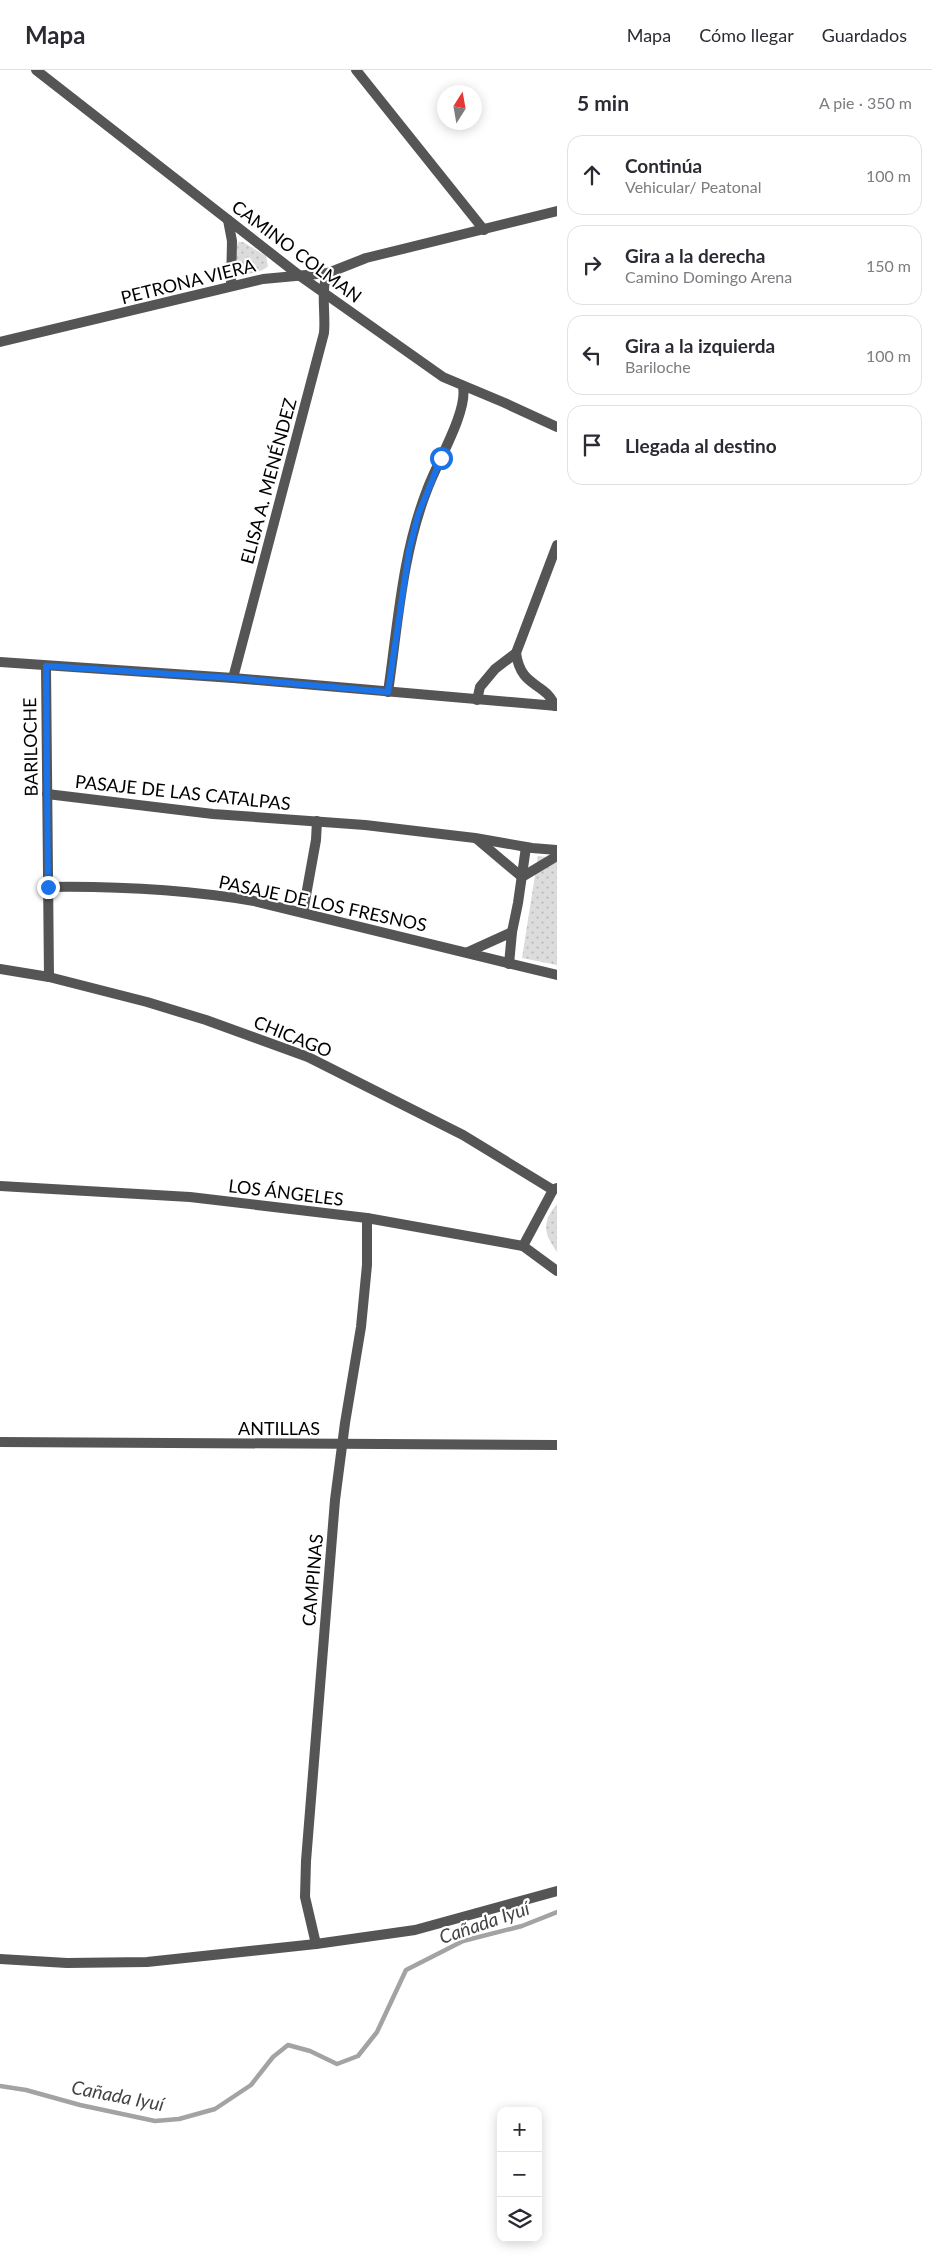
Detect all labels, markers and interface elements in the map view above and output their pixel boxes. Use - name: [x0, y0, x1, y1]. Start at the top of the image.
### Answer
- text: Mapa: [25, 20, 85, 49]
- text: Mapa: [627, 24, 671, 46]
- text: Cómo llegar: [699, 24, 794, 46]
- text: Guardados: [822, 24, 907, 46]
- north arrow: [437, 85, 482, 130]
- text: 5 min: [577, 90, 629, 115]
- text: A pie · 350 m: [819, 93, 912, 112]
- text: Continúa: [625, 154, 702, 177]
- icon: ahead: [578, 161, 606, 189]
- text: 100 m: [866, 166, 911, 185]
- text: Vehicular/ Peatonal: [625, 177, 762, 196]
- street label: CAMINO COLMAN: [228, 195, 366, 307]
- text: Gira a la derecha: [625, 244, 765, 267]
- icon: right: [578, 251, 606, 279]
- street label: PETRONA VIERA: [119, 253, 258, 308]
- text: 150 m: [866, 256, 911, 275]
- text: Camino Domingo Arena: [625, 267, 792, 286]
- text: Gira a la izquierda: [625, 334, 775, 357]
- icon: left: [578, 341, 606, 369]
- text: 100 m: [866, 346, 911, 365]
- text: Bariloche: [625, 357, 691, 376]
- street label: ELISA A. MENÉNDEZ: [235, 396, 301, 566]
- icon: arrive: [578, 431, 606, 459]
- text: Llegada al destino: [625, 434, 777, 457]
- route start: [430, 447, 453, 470]
- street label: BARILOCHE: [18, 697, 42, 797]
- street label: PASAJE DE LAS CATALPAS: [74, 770, 292, 814]
- street label: PASAJE DE LOS FRESNOS: [217, 870, 429, 936]
- route end: [37, 876, 60, 899]
- street label: CHICAGO: [251, 1010, 335, 1062]
- street label: LOS ÁNGELES: [227, 1174, 345, 1210]
- street label: ANTILLAS: [238, 1417, 320, 1439]
- street label: CAMPINAS: [297, 1533, 327, 1627]
- water label: Cañada Iyuí: [436, 1895, 534, 1948]
- water label: Cañada Iyuí: [70, 2075, 168, 2116]
- map controls: [497, 2107, 542, 2242]
- button: +: [497, 2107, 542, 2152]
- button: −: [497, 2152, 542, 2197]
- button: layers: [497, 2197, 542, 2242]

